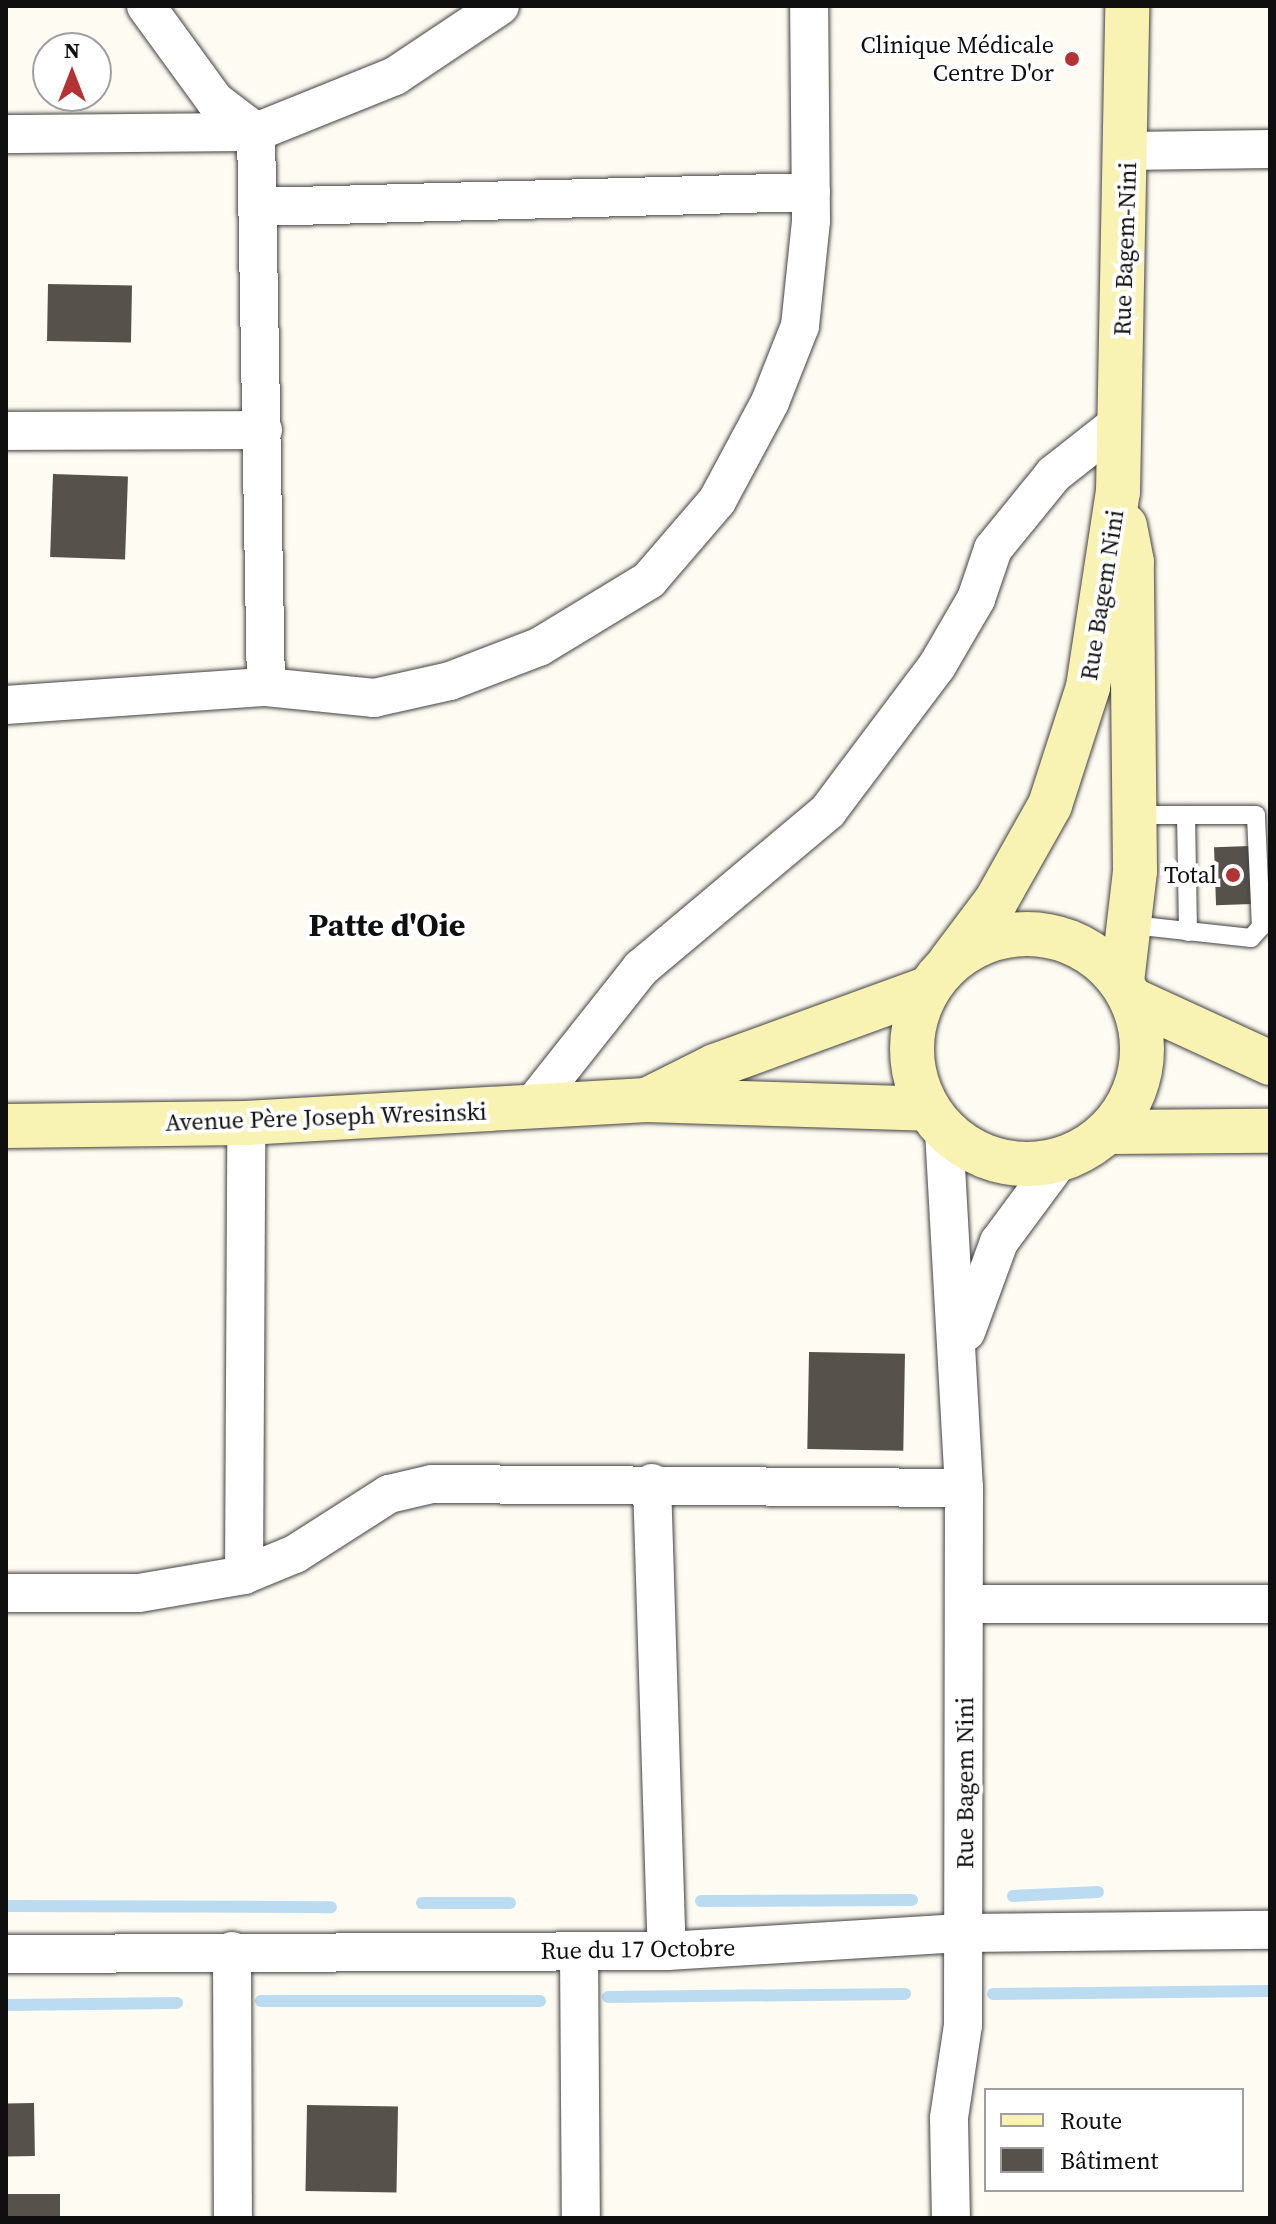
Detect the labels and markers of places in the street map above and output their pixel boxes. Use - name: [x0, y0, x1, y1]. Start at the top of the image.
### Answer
- place label: Clinique Médicale Centre D'or: [860, 31, 1054, 87]
- marker: Clinique Médicale Centre D'or: [1061, 48, 1083, 70]
- place label: Total: [1164, 861, 1217, 889]
- marker: Total: [1224, 866, 1242, 884]

